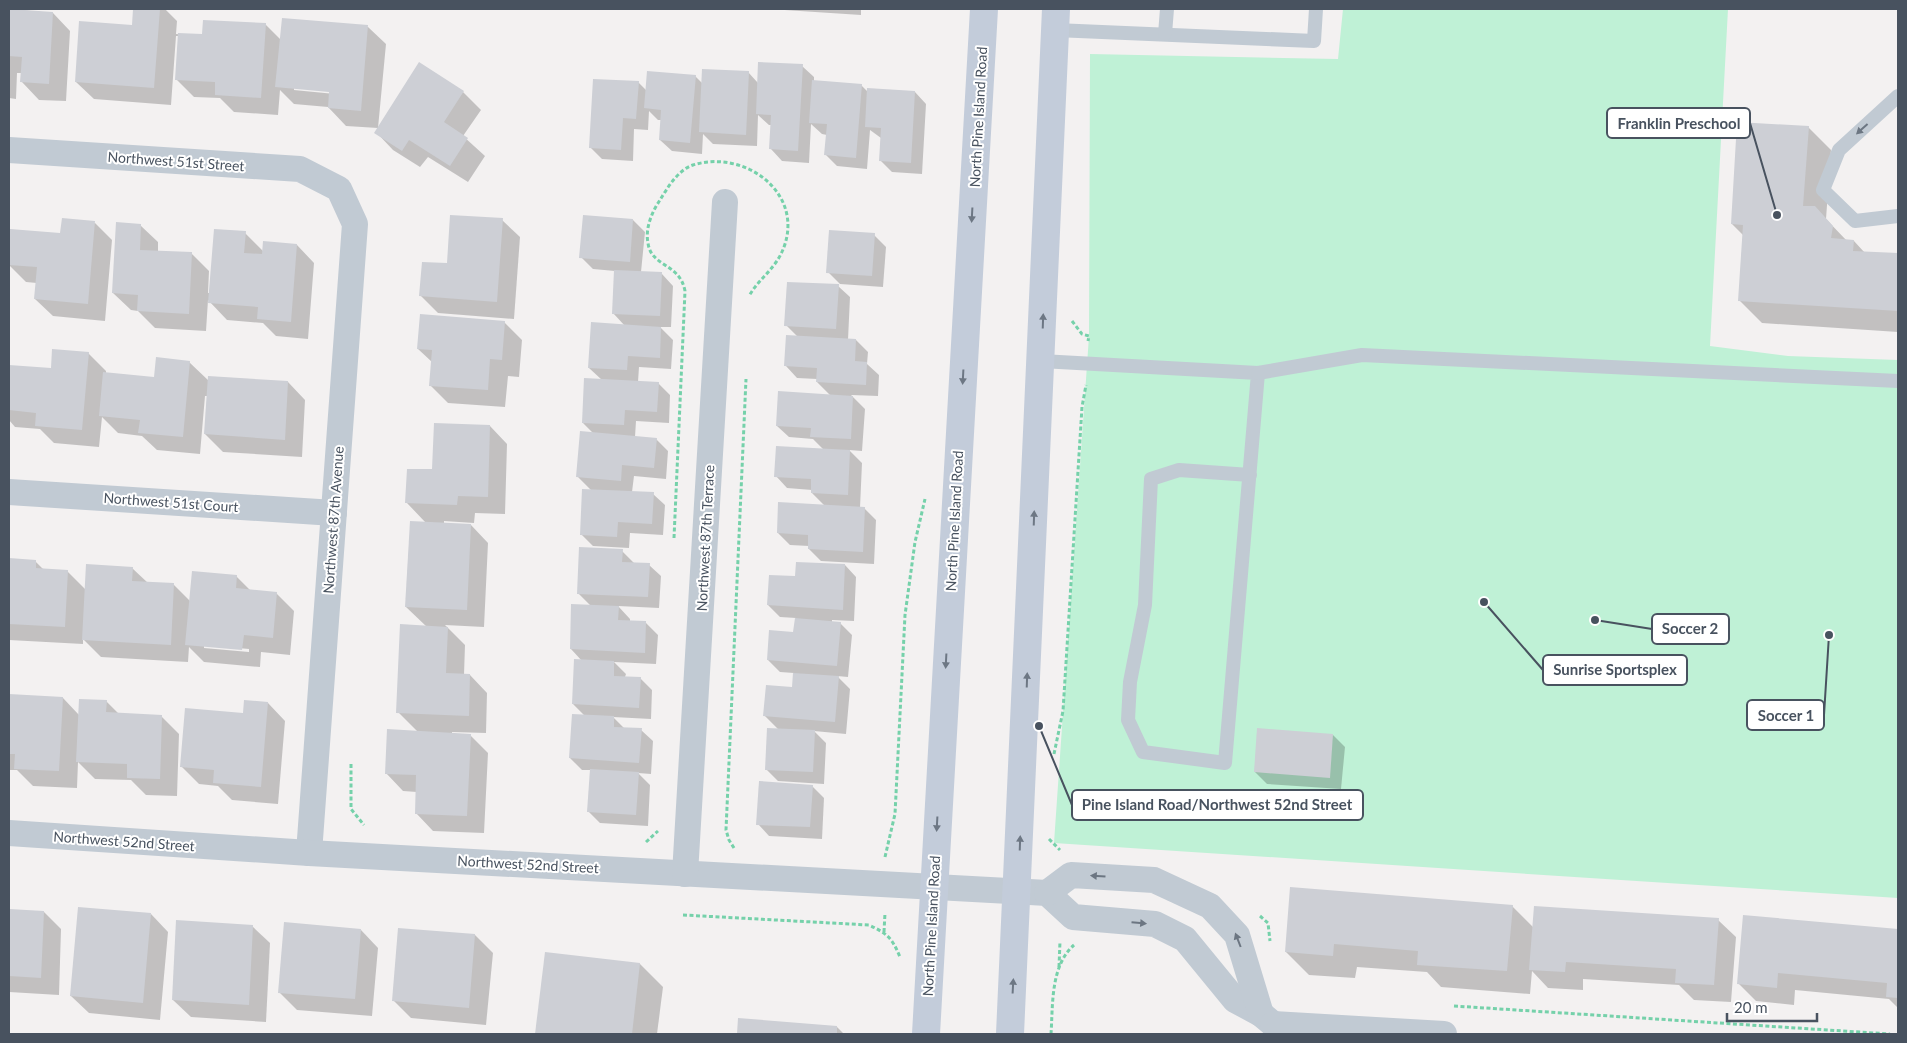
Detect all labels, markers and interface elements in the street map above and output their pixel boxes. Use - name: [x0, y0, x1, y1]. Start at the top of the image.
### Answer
- street label: North Pine Island Road: [966, 46, 990, 188]
- callout: Franklin Preschool: [1607, 108, 1750, 138]
- text: Franklin Preschool: [1618, 114, 1740, 132]
- one-way arrow: [1857, 123, 1869, 135]
- street label: Northwest 51st Street: [107, 148, 245, 174]
- one-way arrow: [967, 207, 975, 223]
- one-way arrow: [1039, 312, 1047, 328]
- one-way arrow: [958, 369, 966, 385]
- street label: Northwest 87th Avenue: [319, 446, 347, 594]
- street label: North Pine Island Road: [942, 450, 966, 592]
- street label: Northwest 87th Terrace: [693, 464, 717, 612]
- street label: Northwest 51st Court: [103, 489, 239, 515]
- one-way arrow: [1031, 510, 1039, 526]
- callout: Soccer 2: [1652, 614, 1729, 644]
- text: Soccer 2: [1662, 619, 1719, 637]
- one-way arrow: [942, 654, 950, 670]
- callout: Sunrise Sportsplex: [1543, 655, 1687, 685]
- text: Sunrise Sportsplex: [1553, 660, 1677, 678]
- one-way arrow: [1024, 672, 1032, 688]
- callout: Soccer 1: [1747, 700, 1824, 730]
- text: Soccer 1: [1758, 706, 1814, 724]
- callout: Pine Island Road/Northwest 52nd Street: [1072, 790, 1363, 820]
- text: Pine Island Road/Northwest 52nd Street: [1082, 795, 1353, 813]
- one-way arrow: [932, 816, 940, 832]
- street label: Northwest 52nd Street: [53, 828, 195, 854]
- one-way arrow: [1016, 834, 1024, 850]
- street label: Northwest 52nd Street: [457, 852, 599, 876]
- street label: North Pine Island Road: [919, 855, 943, 997]
- one-way arrow: [1090, 872, 1106, 880]
- one-way arrow: [1131, 919, 1147, 927]
- one-way arrow: [1234, 933, 1241, 948]
- one-way arrow: [1009, 977, 1017, 993]
- scale bar: [1727, 990, 1817, 1022]
- text: 20 m: [1734, 998, 1768, 1016]

